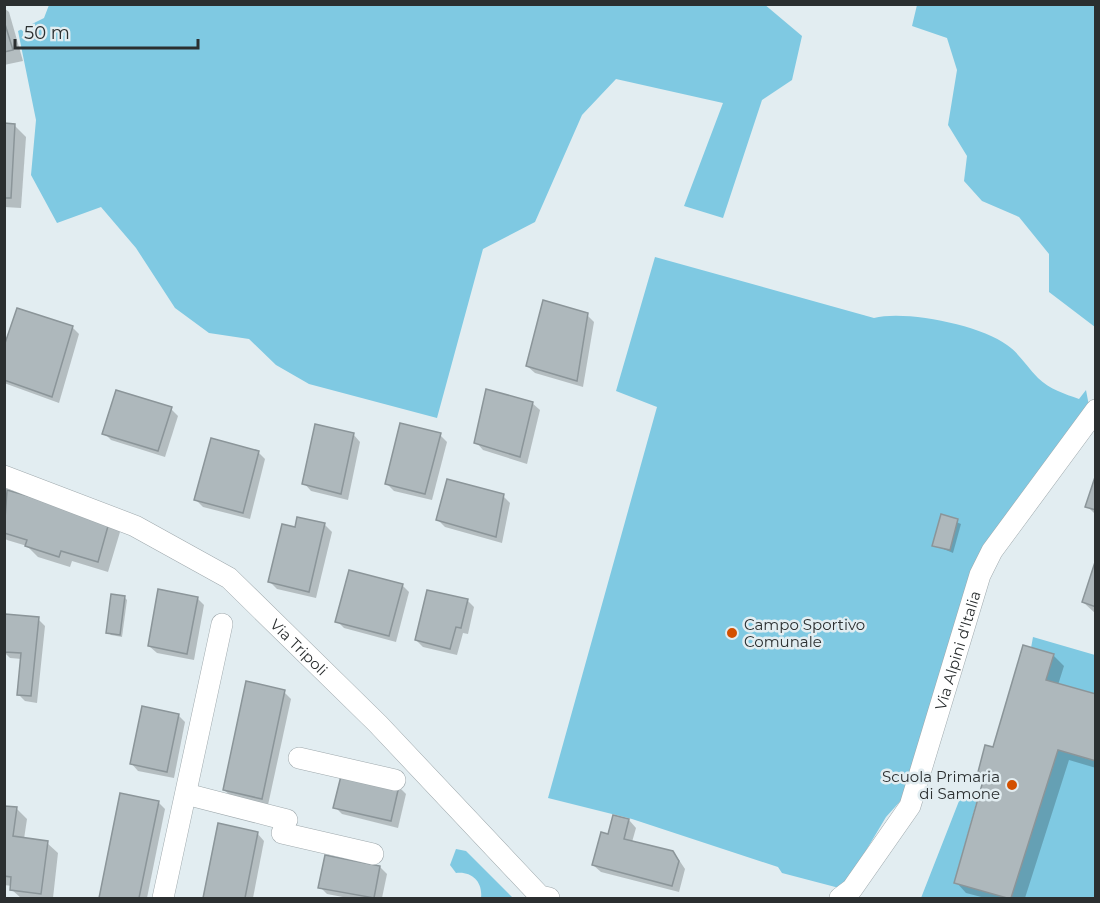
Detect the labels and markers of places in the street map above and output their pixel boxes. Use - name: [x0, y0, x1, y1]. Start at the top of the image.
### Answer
- place label: Campo Sportivo Comunale: [744, 615, 865, 651]
- marker: Campo Sportivo Comunale: [725, 626, 739, 640]
- place label: Scuola Primaria di Samone: [882, 767, 1000, 803]
- marker: Scuola Primaria di Samone: [1005, 778, 1019, 792]

